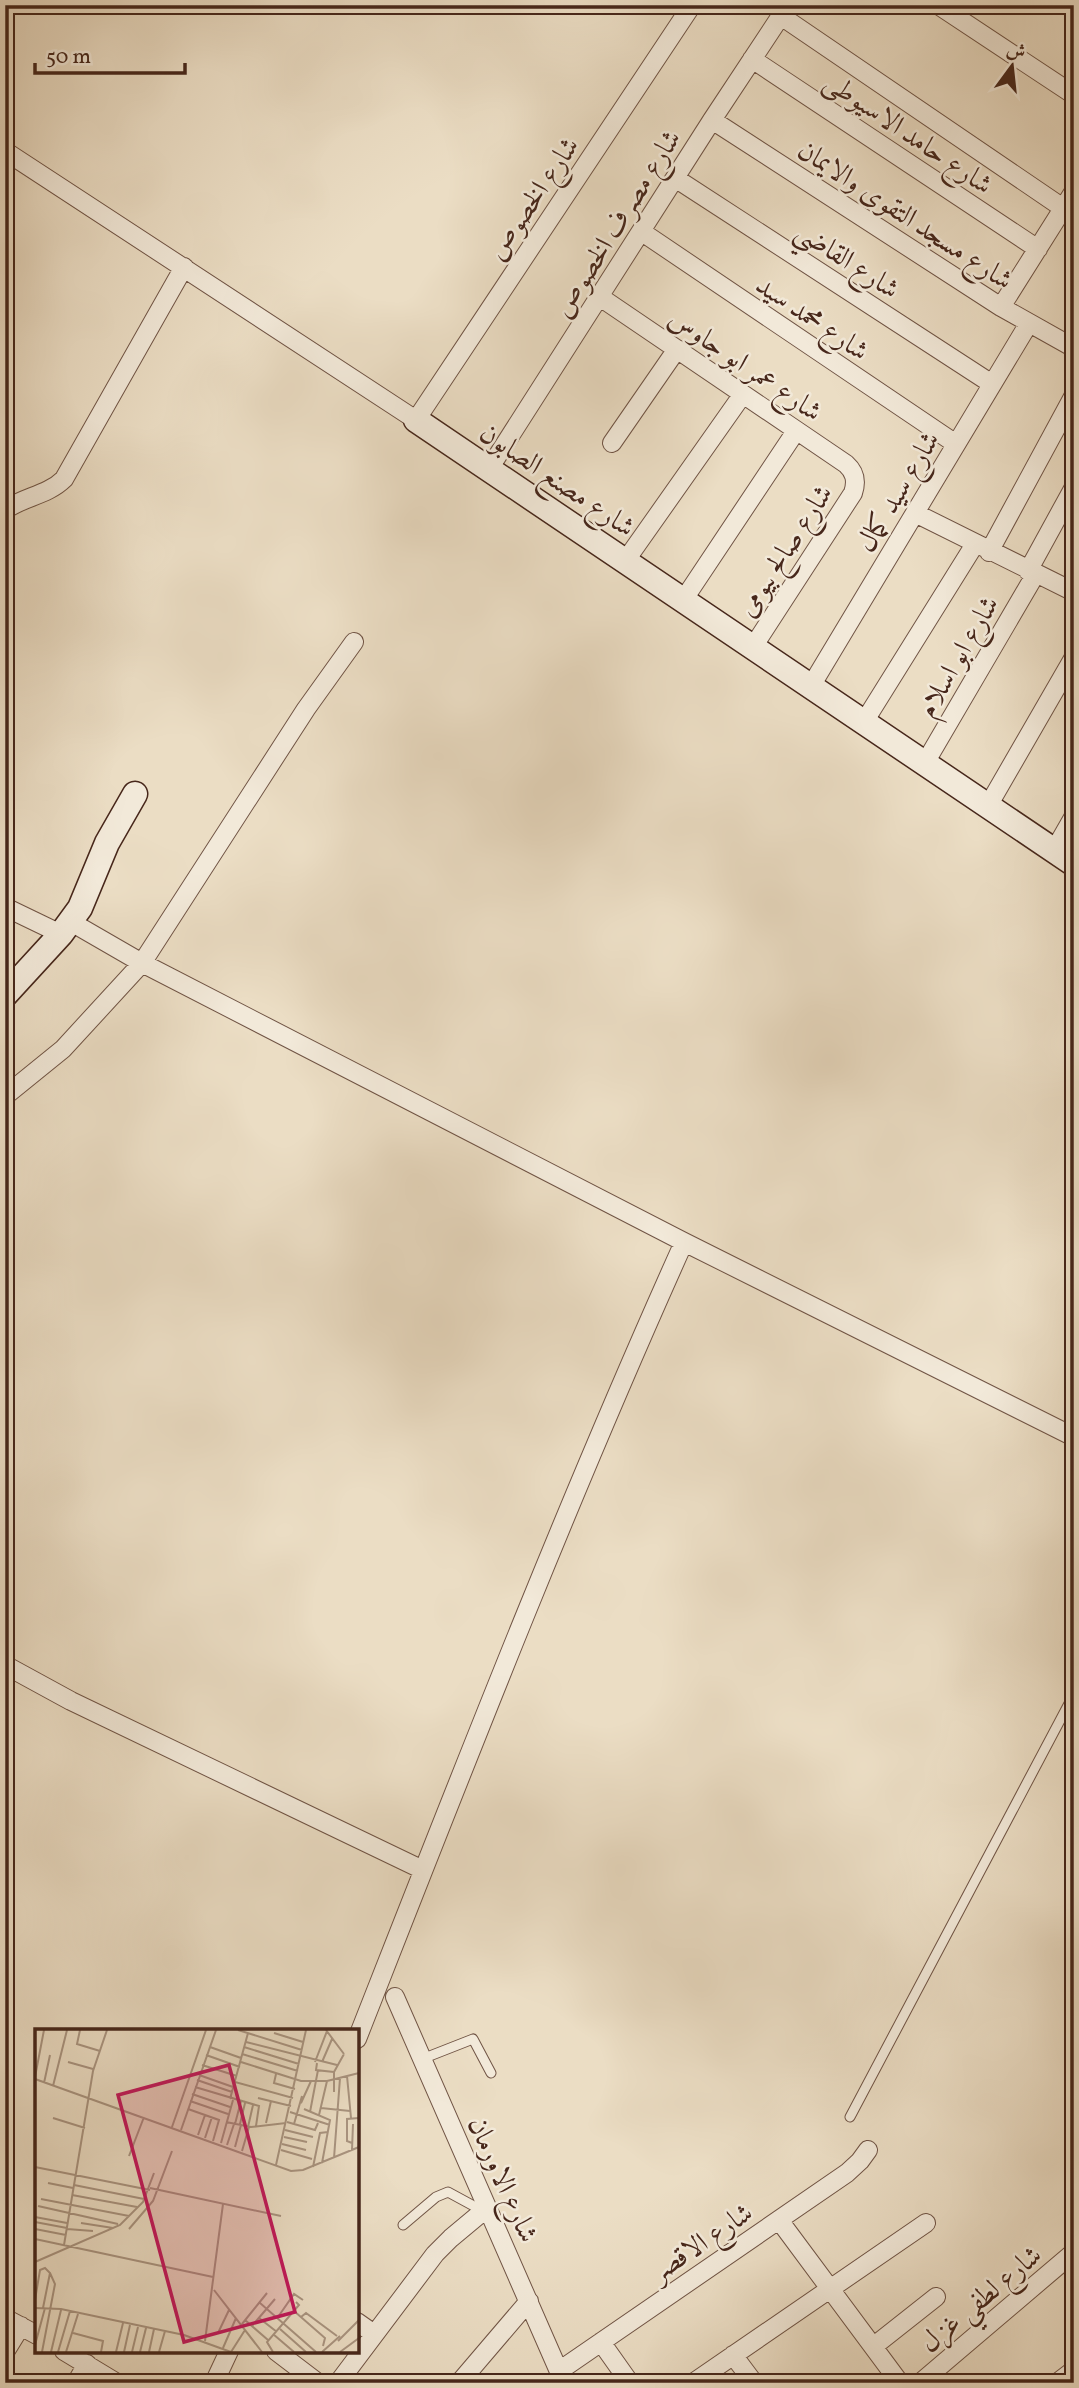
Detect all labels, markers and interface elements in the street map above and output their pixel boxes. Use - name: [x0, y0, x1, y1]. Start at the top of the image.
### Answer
- scale bar: [35, 32, 186, 76]
- north arrow: [978, 32, 1048, 102]
- text: ش: [1003, 37, 1028, 67]
- text: 50 m: [46, 43, 91, 72]
- street label: شارع حامد الاسيوطى: [814, 63, 1000, 207]
- street label: شارع مصرف الخصوص: [544, 123, 693, 327]
- street label: شارع الخصوص: [478, 130, 592, 270]
- street label: شارع مسجد التقوى والايمان: [788, 132, 1020, 302]
- street label: شارع القاضي: [784, 213, 907, 314]
- street label: شارع محمد سيد: [746, 267, 876, 373]
- street label: شارع عمر ابو جاوس: [659, 300, 829, 434]
- street label: شارع مصنع الصابون: [469, 415, 642, 551]
- street label: شارع سيد كمال: [848, 424, 952, 561]
- street label: شارع صالح بيومى: [729, 478, 846, 627]
- street label: شارع ابو اسلام: [909, 589, 1012, 727]
- inset map: [35, 2029, 359, 2353]
- street label: شارع الاورمان: [455, 2111, 547, 2250]
- street label: شارع الاقصر: [641, 2194, 763, 2295]
- street label: شارع لطفي غزل: [912, 2237, 1055, 2367]

